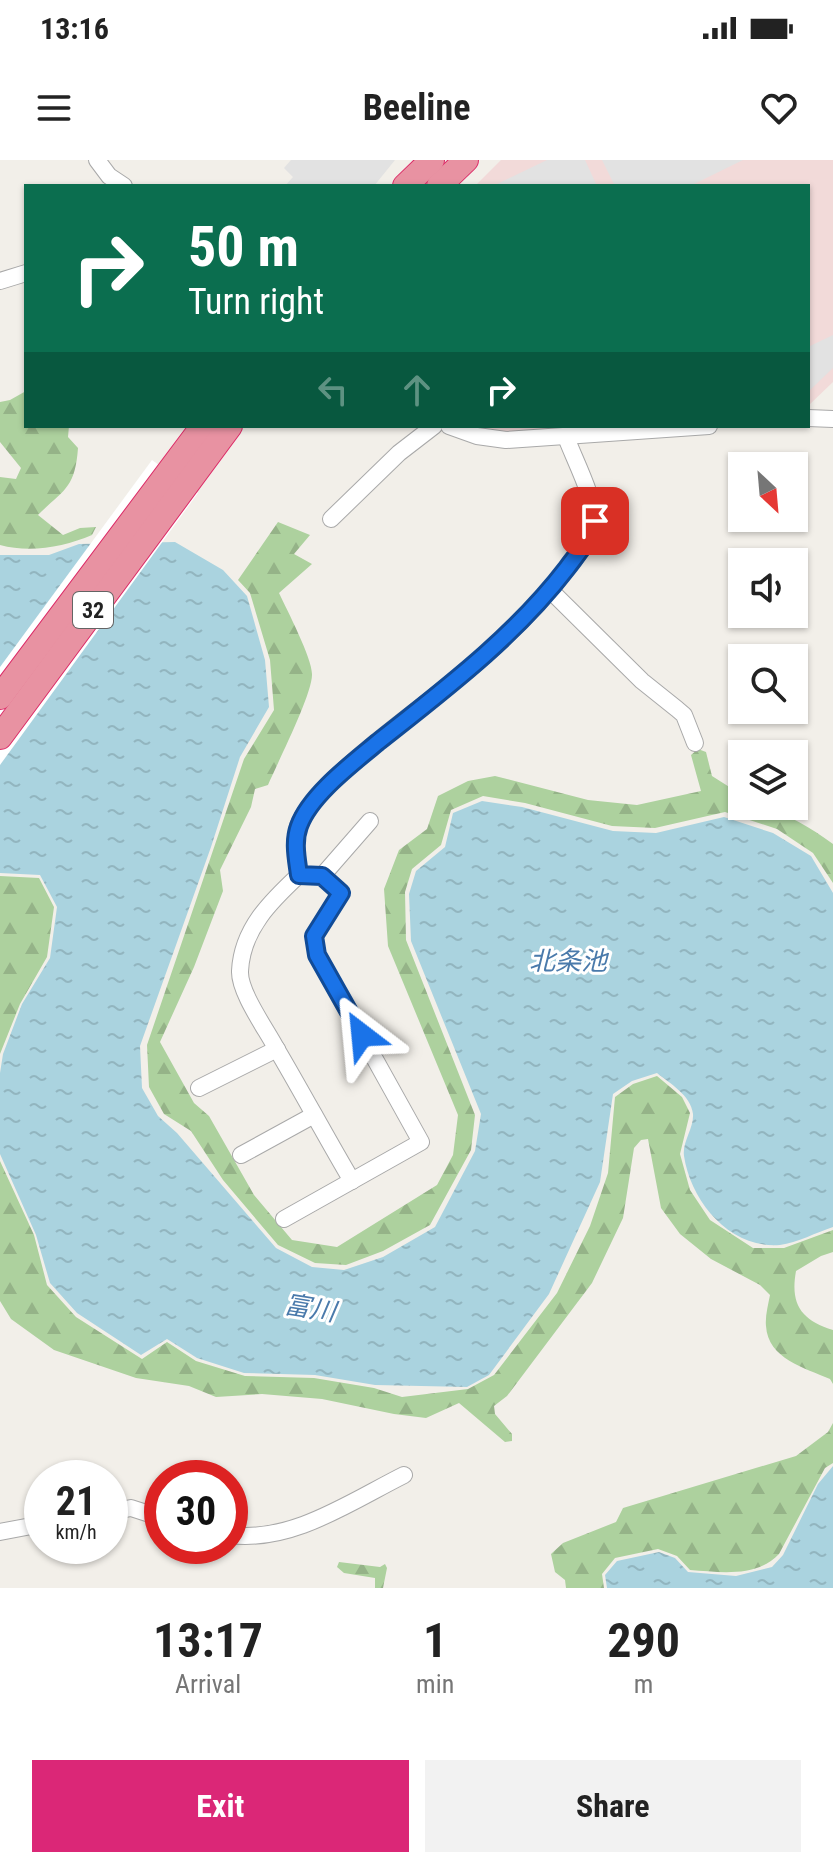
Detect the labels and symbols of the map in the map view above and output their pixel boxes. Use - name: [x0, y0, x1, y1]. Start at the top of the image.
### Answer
- north arrow: [728, 452, 808, 532]
- pin: [561, 487, 629, 555]
- road number: 32: [73, 592, 113, 628]
- water label: 北条池: [529, 946, 610, 976]
- position arrow: [320, 993, 404, 1077]
- water label: 富川: [282, 1289, 341, 1327]
- speed limit sign: 30: [144, 1460, 248, 1564]

